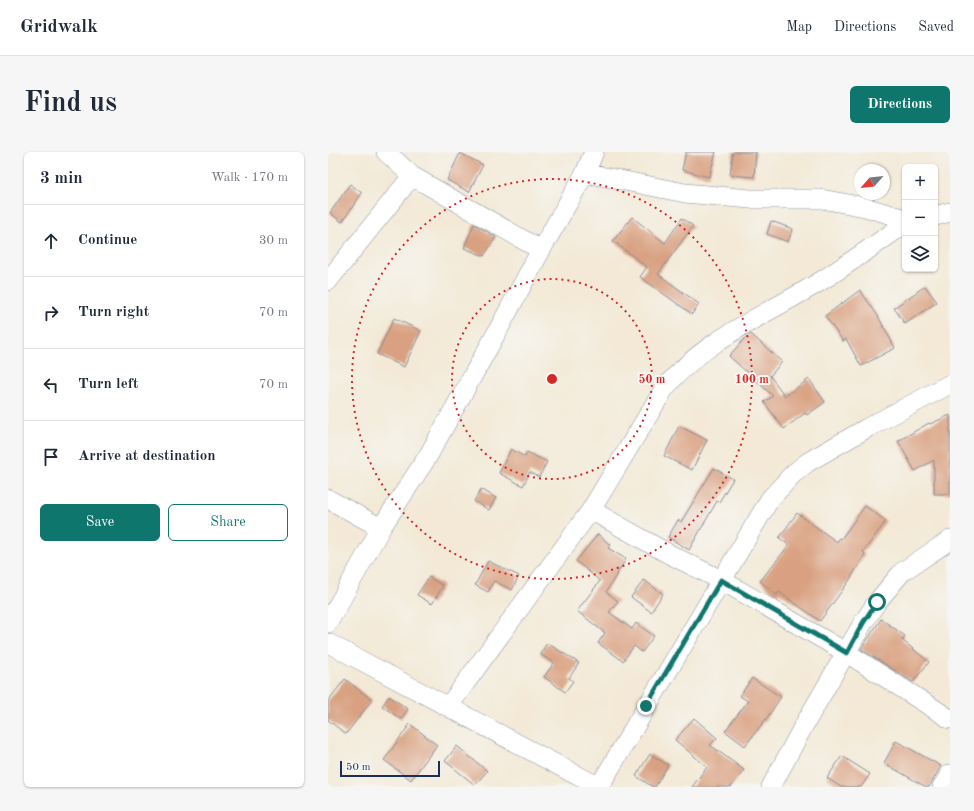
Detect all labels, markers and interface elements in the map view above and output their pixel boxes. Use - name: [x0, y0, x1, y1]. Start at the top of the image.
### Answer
- text: Gridwalk: [20, 18, 98, 37]
- text: Map: [786, 20, 812, 34]
- text: Directions: [834, 20, 896, 34]
- text: Saved: [918, 20, 954, 34]
- button: Directions: [850, 86, 950, 123]
- text: Find us: [24, 90, 117, 118]
- north arrow: [854, 164, 890, 200]
- map controls: [902, 164, 938, 272]
- button: +: [902, 164, 938, 200]
- text: 3 min: [40, 170, 83, 187]
- text: Walk · 170 m: [211, 171, 288, 184]
- button: −: [902, 200, 938, 236]
- icon: ahead: [40, 230, 62, 252]
- text: Continue: [78, 233, 137, 248]
- text: 30 m: [259, 234, 288, 247]
- button: layers: [902, 236, 938, 272]
- icon: right: [40, 302, 62, 324]
- text: Turn right: [78, 305, 149, 320]
- text: 70 m: [259, 306, 288, 319]
- centre of rings: [545, 372, 559, 386]
- text: 50 m: [639, 373, 666, 386]
- icon: left: [40, 374, 62, 396]
- text: 100 m: [735, 374, 769, 386]
- text: Turn left: [78, 377, 138, 392]
- text: 70 m: [259, 378, 288, 391]
- icon: arrive: [40, 446, 62, 468]
- text: Arrive at destination: [78, 449, 216, 464]
- button: Save: [40, 504, 160, 541]
- button: Share: [168, 504, 288, 541]
- route start: [868, 593, 886, 611]
- route end: [637, 697, 655, 715]
- scale bar: [340, 759, 440, 778]
- text: 50 m: [346, 762, 371, 773]

